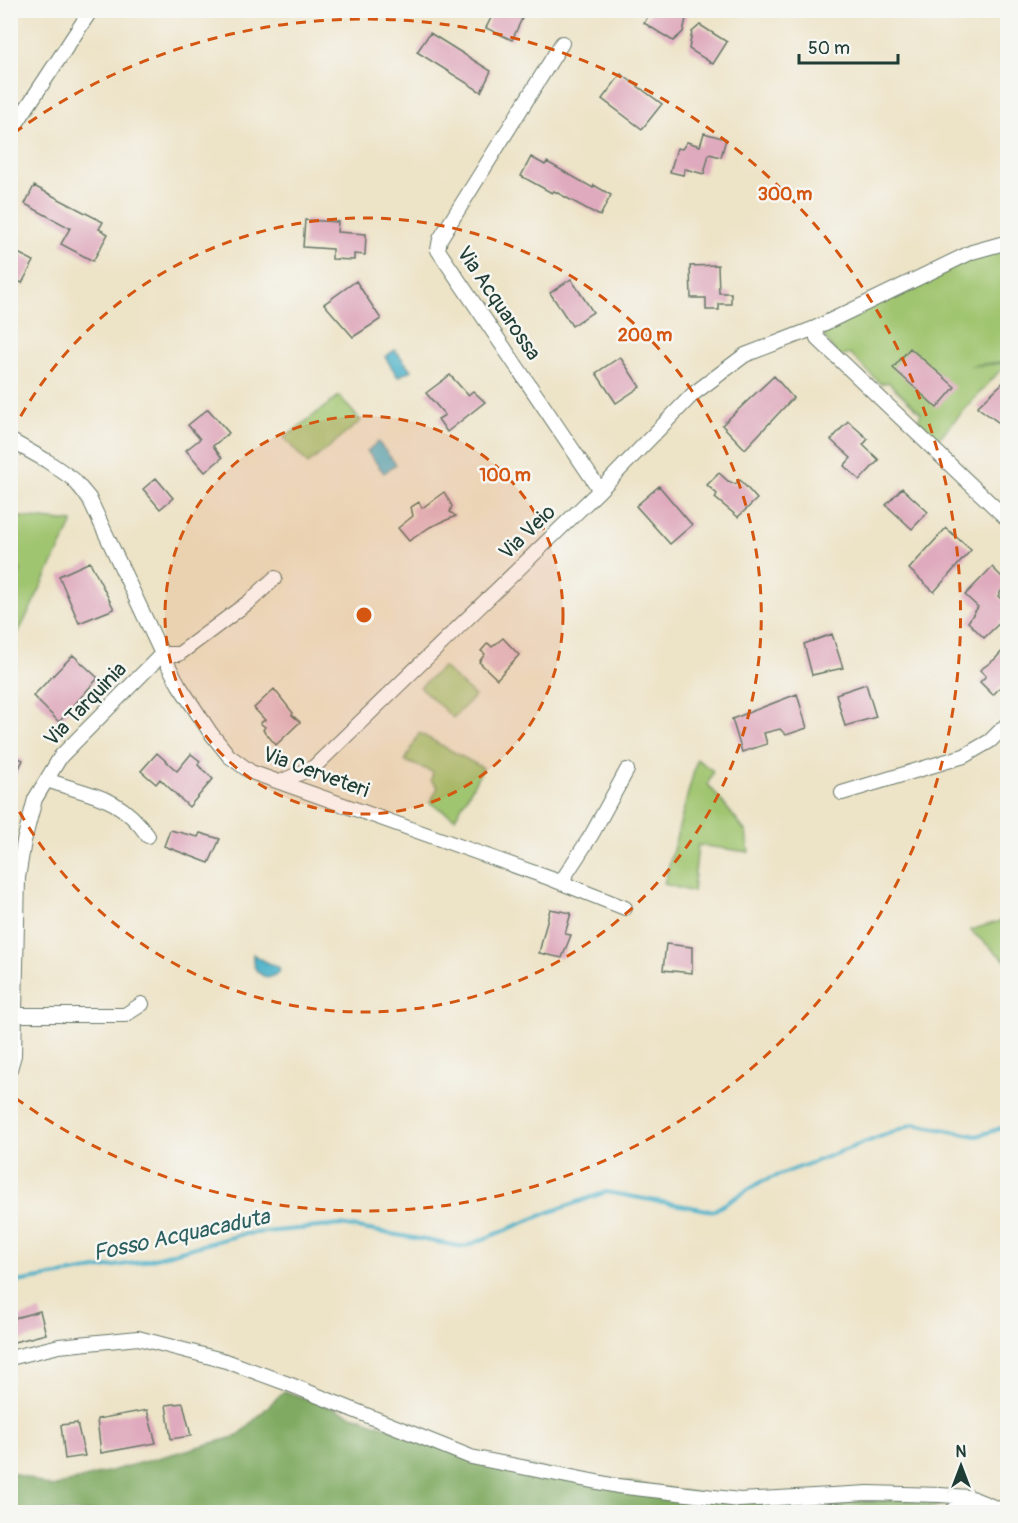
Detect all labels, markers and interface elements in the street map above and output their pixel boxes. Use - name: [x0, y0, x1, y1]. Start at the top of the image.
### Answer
- scale bar: [799, 27, 898, 65]
- text: 50 m: [808, 37, 850, 60]
- text: 300 m: [758, 183, 812, 206]
- street label: Via Acquarossa: [450, 241, 547, 366]
- text: 200 m: [618, 324, 672, 347]
- text: 100 m: [479, 464, 531, 487]
- street label: Via Veio: [493, 499, 561, 566]
- centre of rings: [354, 605, 374, 625]
- street label: Via Tarquinia: [38, 656, 132, 752]
- street label: Via Cerveteri: [259, 741, 373, 804]
- water label: Fosso Acquacaduta: [90, 1202, 274, 1267]
- north arrow: [931, 1436, 991, 1496]
- text: N: [956, 1442, 967, 1462]

